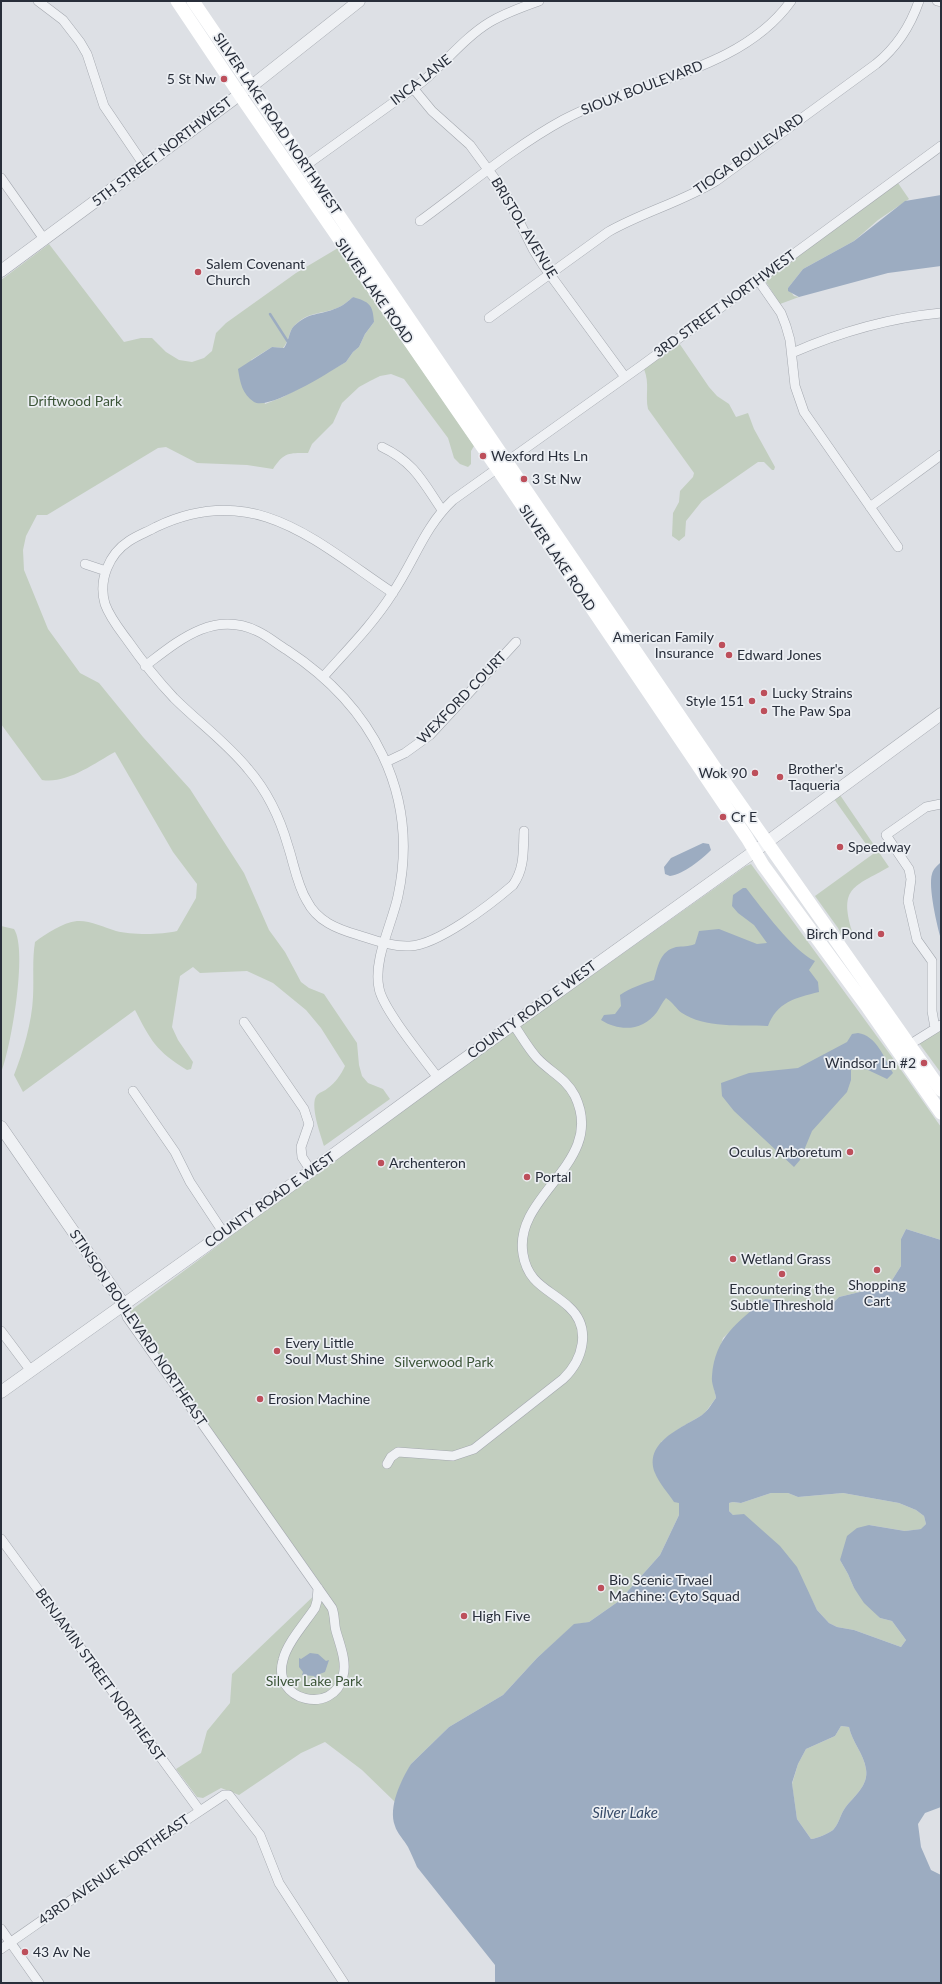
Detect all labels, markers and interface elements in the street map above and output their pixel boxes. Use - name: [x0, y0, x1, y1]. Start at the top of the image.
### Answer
- street label: SILVER LAKE ROAD NORTHWEST: [210, 30, 344, 218]
- street label: INCA LANE: [387, 51, 455, 109]
- street label: SIOUX BOULEVARD: [579, 57, 705, 119]
- place label: 5 St Nw: [167, 71, 216, 87]
- marker: 5 St Nw: [219, 74, 229, 84]
- street label: 5TH STREET NORTHWEST: [89, 94, 235, 210]
- street label: TIOGA BOULEVARD: [691, 110, 807, 198]
- street label: BRISTOL AVENUE: [487, 175, 561, 281]
- street label: SILVER LAKE ROAD: [331, 235, 417, 347]
- street label: 3RD STREET NORTHWEST: [651, 247, 799, 361]
- place label: Salem Covenant Church: [206, 256, 305, 288]
- marker: Salem Covenant Church: [193, 267, 203, 277]
- park label: Driftwood Park: [28, 393, 122, 409]
- place label: Wexford Hts Ln: [491, 448, 588, 464]
- marker: Wexford Hts Ln: [478, 451, 488, 461]
- place label: 3 St Nw: [532, 471, 581, 487]
- marker: 3 St Nw: [519, 474, 529, 484]
- street label: SILVER LAKE ROAD: [515, 502, 599, 614]
- place label: American Family Insurance: [613, 629, 714, 662]
- marker: American Family Insurance: [717, 640, 727, 650]
- place label: Edward Jones: [737, 647, 822, 663]
- street label: WEXFORD COURT: [414, 649, 510, 747]
- marker: Edward Jones: [724, 650, 734, 660]
- place label: Lucky Strains: [772, 685, 853, 701]
- marker: Lucky Strains: [759, 688, 769, 698]
- place label: Style 151: [686, 693, 744, 709]
- marker: Style 151: [747, 696, 757, 706]
- place label: The Paw Spa: [772, 703, 851, 719]
- marker: The Paw Spa: [759, 706, 769, 716]
- place label: Brother's Taqueria: [788, 761, 844, 794]
- place label: Wok 90: [698, 765, 747, 781]
- marker: Wok 90: [750, 768, 760, 778]
- marker: Brother's Taqueria: [775, 772, 785, 782]
- place label: Cr E: [731, 809, 757, 825]
- marker: Cr E: [718, 812, 728, 822]
- place label: Speedway: [848, 839, 911, 855]
- marker: Speedway: [835, 842, 845, 852]
- place label: Birch Pond: [806, 926, 873, 942]
- marker: Birch Pond: [876, 929, 886, 939]
- street label: COUNTY ROAD E WEST: [464, 958, 600, 1062]
- place label: Windsor Ln #2: [825, 1055, 916, 1071]
- marker: Windsor Ln #2: [919, 1058, 929, 1068]
- place label: Oculus Arboretum: [729, 1144, 842, 1160]
- marker: Oculus Arboretum: [845, 1147, 855, 1157]
- street label: COUNTY ROAD E WEST: [202, 1149, 338, 1251]
- place label: Archenteron: [389, 1155, 466, 1171]
- marker: Archenteron: [376, 1158, 386, 1168]
- place label: Portal: [535, 1169, 571, 1185]
- marker: Portal: [522, 1172, 532, 1182]
- street label: STINSON BOULEVARD NORTHEAST: [66, 1227, 210, 1429]
- place label: Wetland Grass: [741, 1251, 831, 1267]
- marker: Wetland Grass: [728, 1254, 738, 1264]
- marker: Shopping Cart: [872, 1265, 882, 1275]
- marker: Encountering the Subtle Threshold: [777, 1269, 787, 1279]
- place label: Shopping Cart: [848, 1277, 906, 1310]
- place label: Encountering the Subtle Threshold: [729, 1281, 835, 1314]
- place label: Every Little Soul Must Shine: [285, 1335, 384, 1368]
- marker: Every Little Soul Must Shine: [272, 1346, 282, 1356]
- park label: Silverwood Park: [394, 1354, 494, 1370]
- place label: Erosion Machine: [268, 1391, 370, 1407]
- marker: Erosion Machine: [255, 1394, 265, 1404]
- place label: Bio Scenic Trvael Machine: Cyto Squad: [609, 1572, 740, 1604]
- marker: Bio Scenic Trvael Machine: Cyto Squad: [596, 1583, 606, 1593]
- street label: BENJAMIN STREET NORTHEAST: [32, 1585, 168, 1765]
- place label: High Five: [472, 1608, 530, 1624]
- marker: High Five: [459, 1611, 469, 1621]
- park label: Silver Lake Park: [266, 1673, 362, 1689]
- water label: Silver Lake: [592, 1804, 658, 1822]
- street label: 43RD AVENUE NORTHEAST: [35, 1811, 193, 1929]
- place label: 43 Av Ne: [33, 1944, 90, 1960]
- marker: 43 Av Ne: [20, 1947, 30, 1957]

